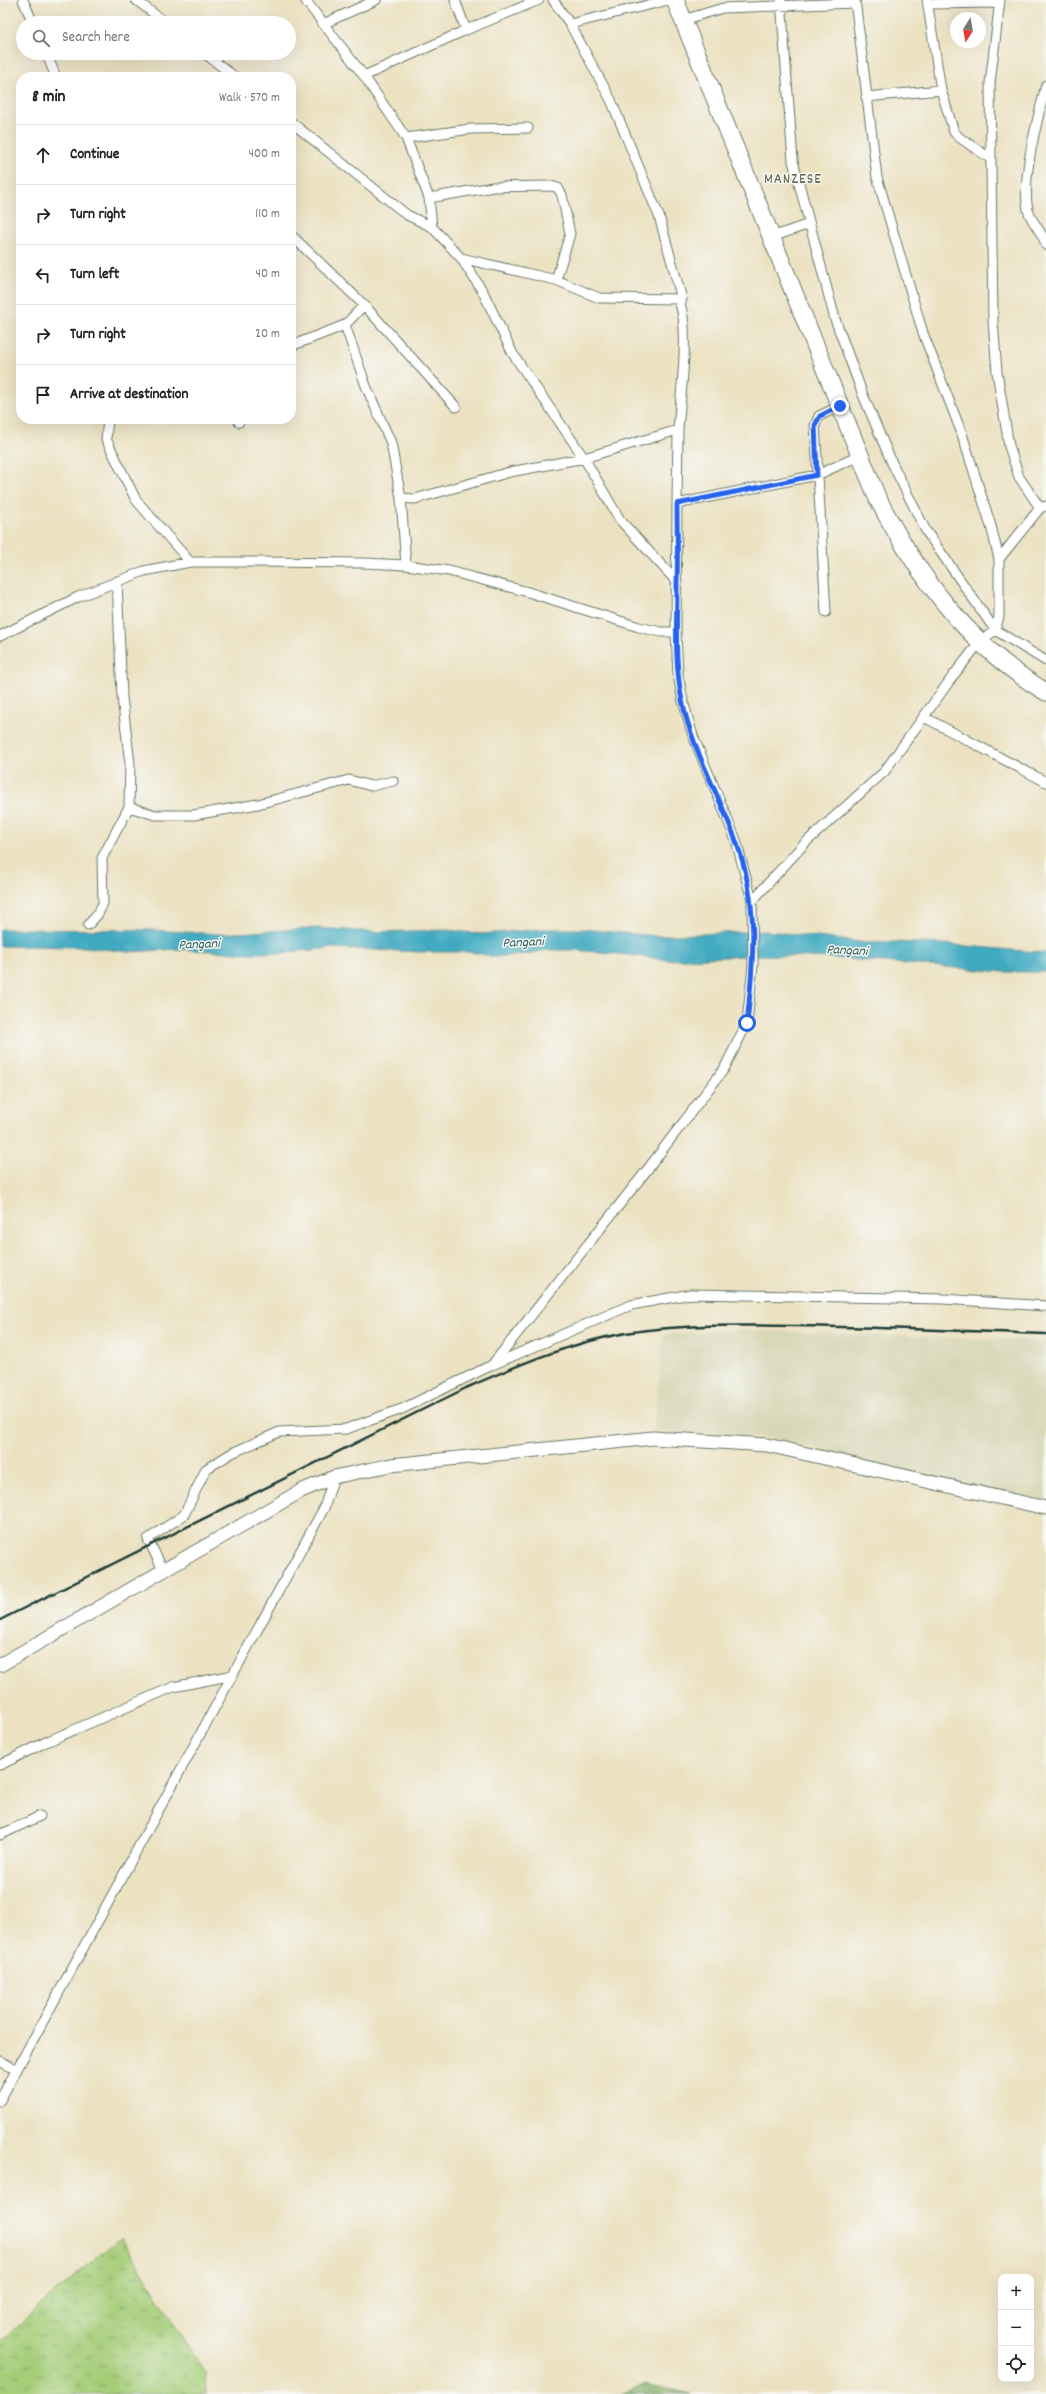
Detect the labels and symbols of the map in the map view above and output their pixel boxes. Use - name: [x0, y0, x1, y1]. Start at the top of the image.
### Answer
- north arrow: [950, 12, 986, 48]
- district label: MANZESE: [764, 169, 822, 191]
- route end: [831, 397, 849, 415]
- water label: Pangani: [502, 932, 546, 954]
- water label: Pangani: [178, 934, 222, 956]
- water label: Pangani: [826, 940, 870, 962]
- route start: [738, 1014, 756, 1032]

